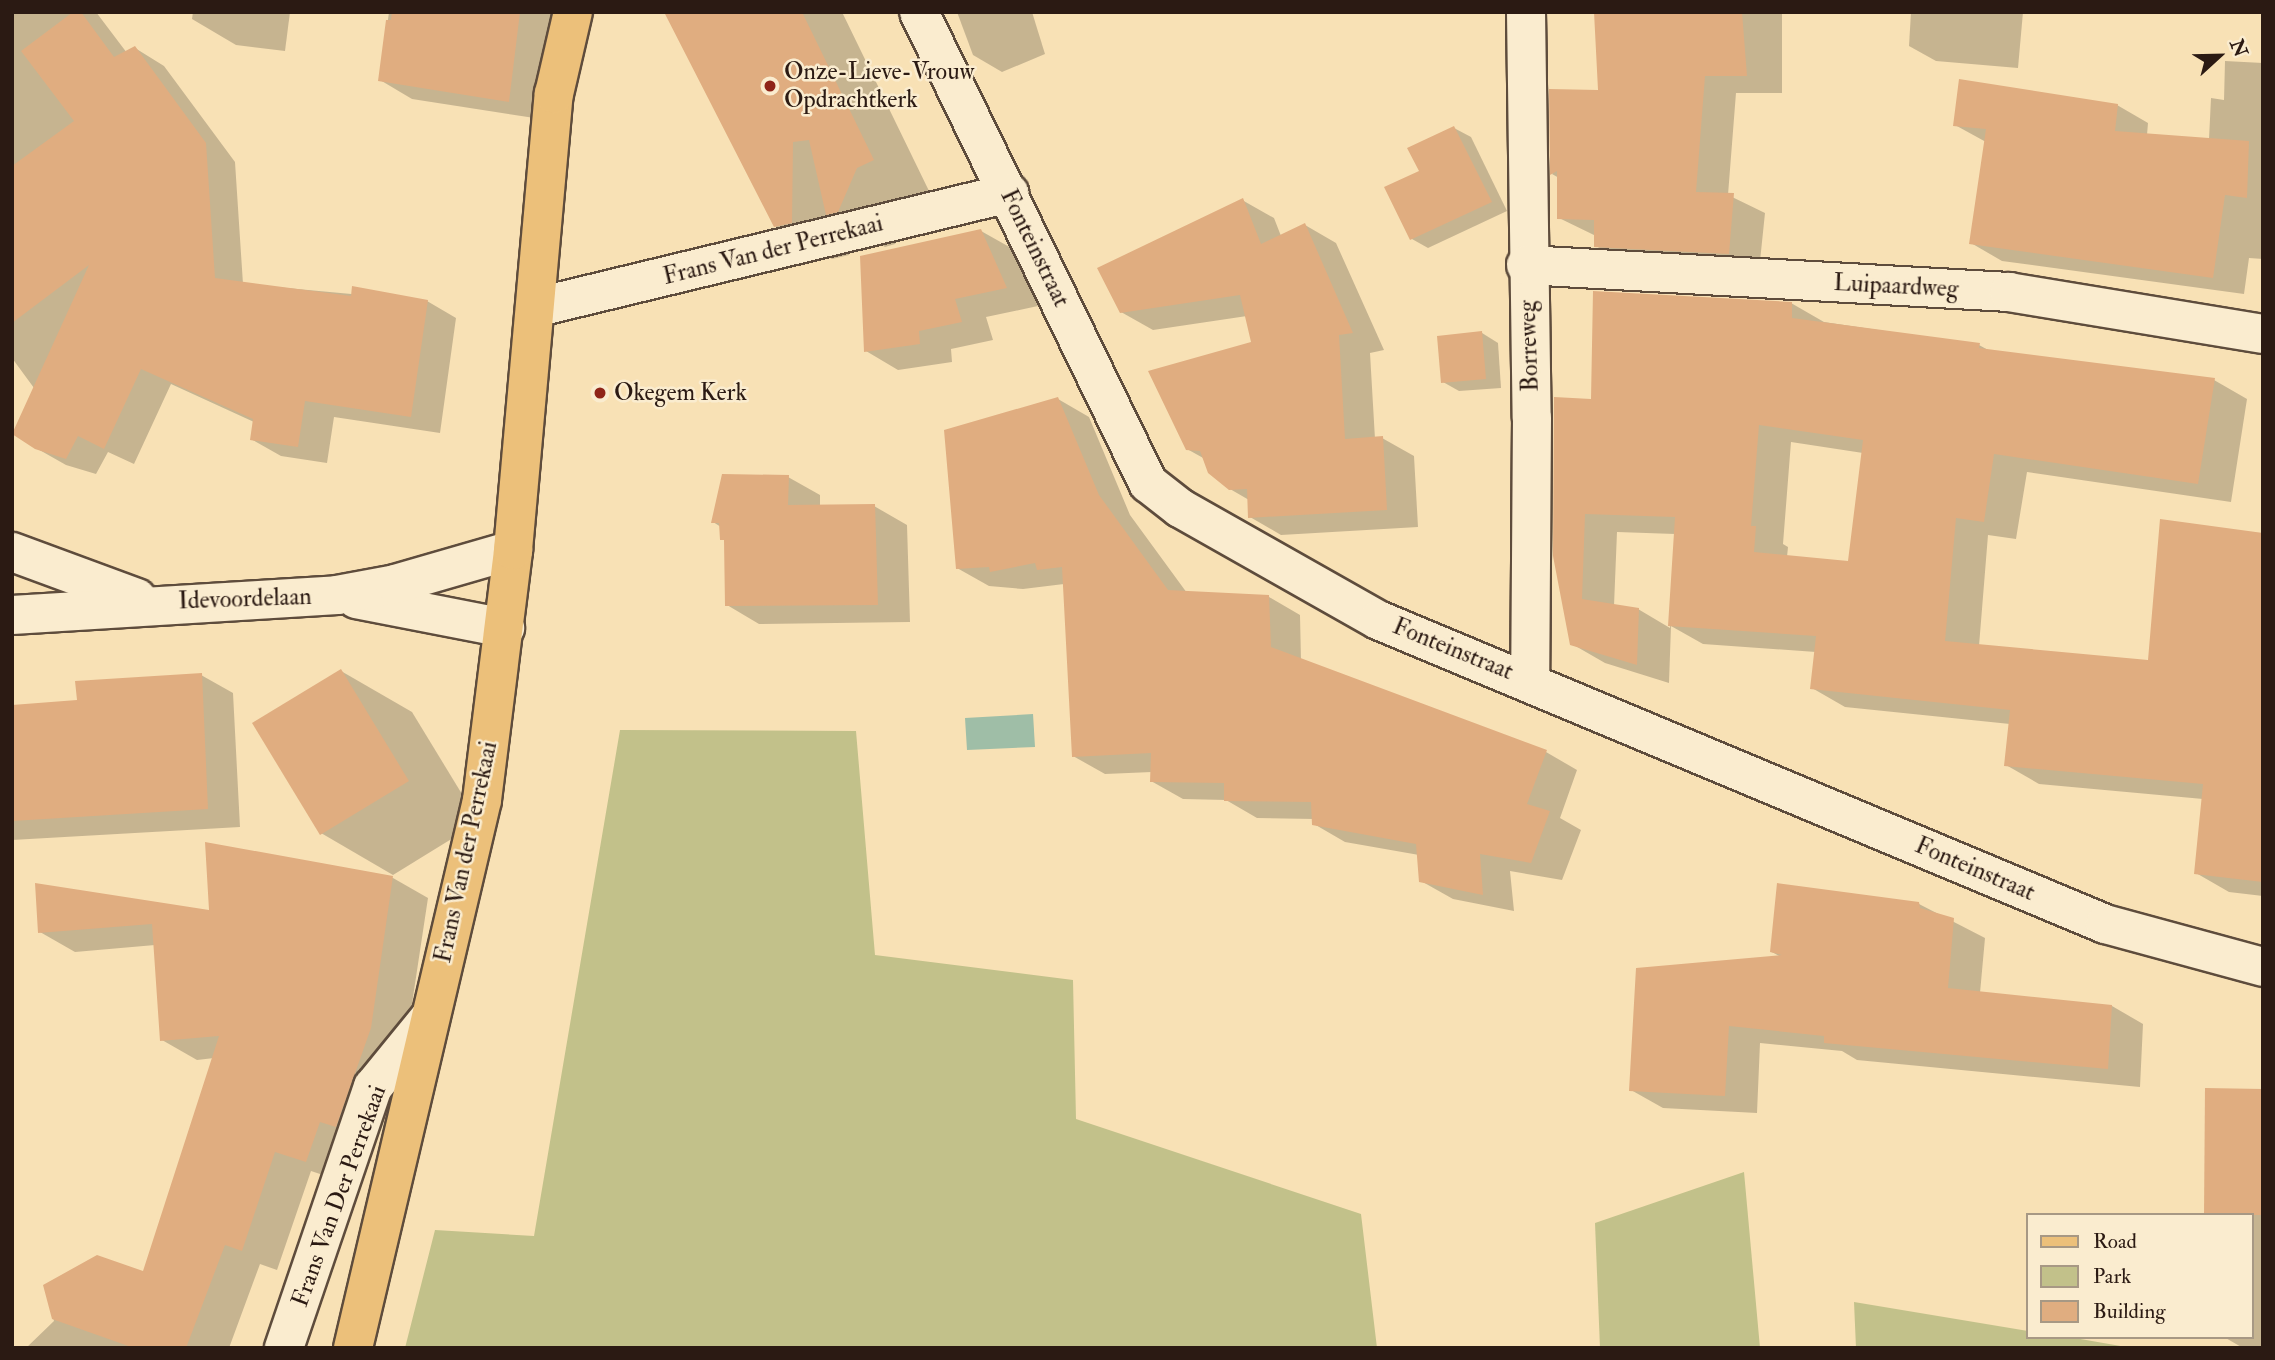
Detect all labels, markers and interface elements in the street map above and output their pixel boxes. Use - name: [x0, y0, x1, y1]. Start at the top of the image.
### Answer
- north arrow: [2184, 21, 2254, 91]
- text: N: [2224, 36, 2253, 61]
- place label: Onze-Lieve-Vrouw Opdrachtkerk: [784, 58, 974, 114]
- marker: Onze-Lieve-Vrouw Opdrachtkerk: [762, 78, 778, 94]
- street label: Fonteinstraat: [994, 184, 1076, 312]
- street label: Frans Van der Perrekaai: [660, 209, 886, 291]
- street label: Luipaardweg: [1833, 268, 1959, 304]
- street label: Borreweg: [1513, 300, 1545, 392]
- place label: Okegem Kerk: [614, 379, 747, 407]
- marker: Okegem Kerk: [592, 385, 608, 401]
- street label: Idevoordelaan: [178, 582, 312, 616]
- street label: Fonteinstraat: [1389, 612, 1517, 686]
- street label: Frans Van der Perrekaai: [428, 739, 504, 965]
- street label: Fonteinstraat: [1911, 831, 2039, 907]
- street label: Frans Van Der Perrekaai: [286, 1081, 392, 1311]
- legend: [2026, 1213, 2254, 1339]
- text: Road: [2093, 1228, 2137, 1255]
- text: Park: [2093, 1263, 2131, 1290]
- text: Building: [2093, 1298, 2166, 1325]

